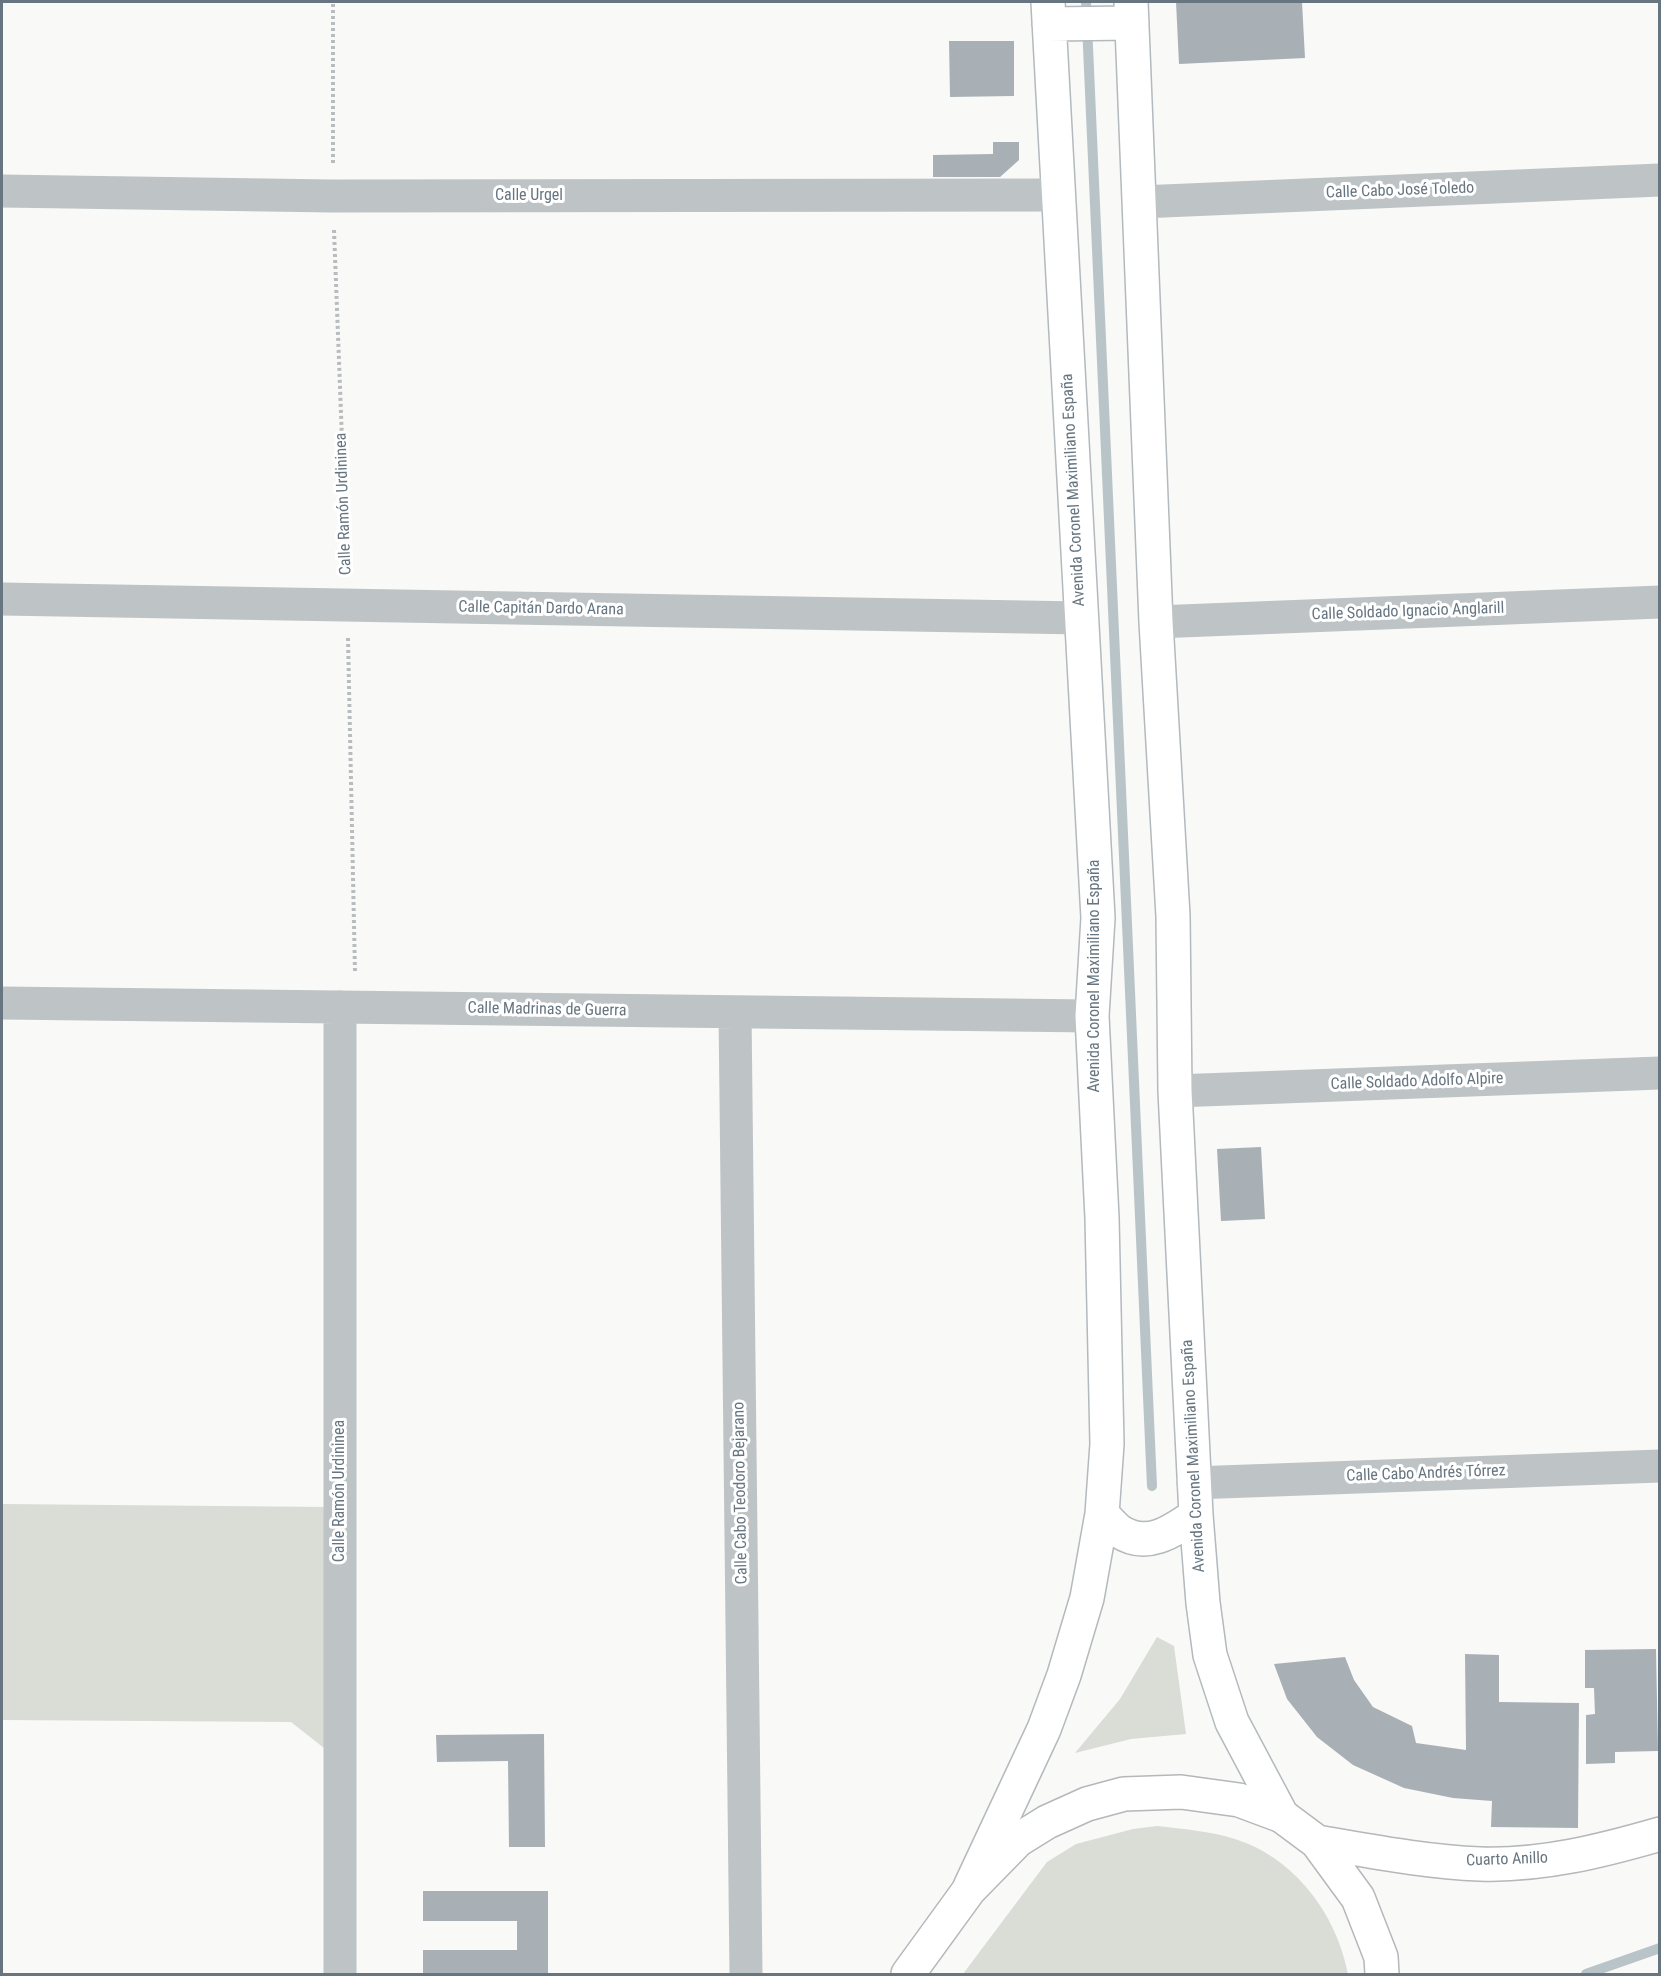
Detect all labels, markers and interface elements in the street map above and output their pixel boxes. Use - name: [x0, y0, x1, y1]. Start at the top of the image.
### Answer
- street label: Calle Cabo José Toledo: [1325, 179, 1475, 203]
- street label: Calle Urgel: [495, 186, 563, 206]
- street label: Avenida Coronel Maximiliano España: [1058, 373, 1090, 607]
- street label: Calle Ramón Urdininea: [332, 432, 356, 576]
- street label: Calle Capitán Dardo Arana: [458, 598, 624, 620]
- street label: Calle Soldado Ignacio Anglarill: [1311, 599, 1505, 625]
- street label: Avenida Coronel Maximiliano España: [1085, 859, 1105, 1093]
- street label: Calle Madrinas de Guerra: [467, 999, 627, 1021]
- street label: Calle Soldado Adolfo Alpire: [1330, 1069, 1504, 1095]
- street label: Avenida Coronel Maximiliano España: [1178, 1339, 1210, 1573]
- street label: Calle Cabo Teodoro Bejarano: [730, 1402, 752, 1584]
- street label: Calle Ramón Urdininea: [330, 1420, 350, 1562]
- street label: Calle Cabo Andrés Tórrez: [1346, 1462, 1506, 1486]
- street label: Cuarto Anillo: [1466, 1849, 1548, 1871]

